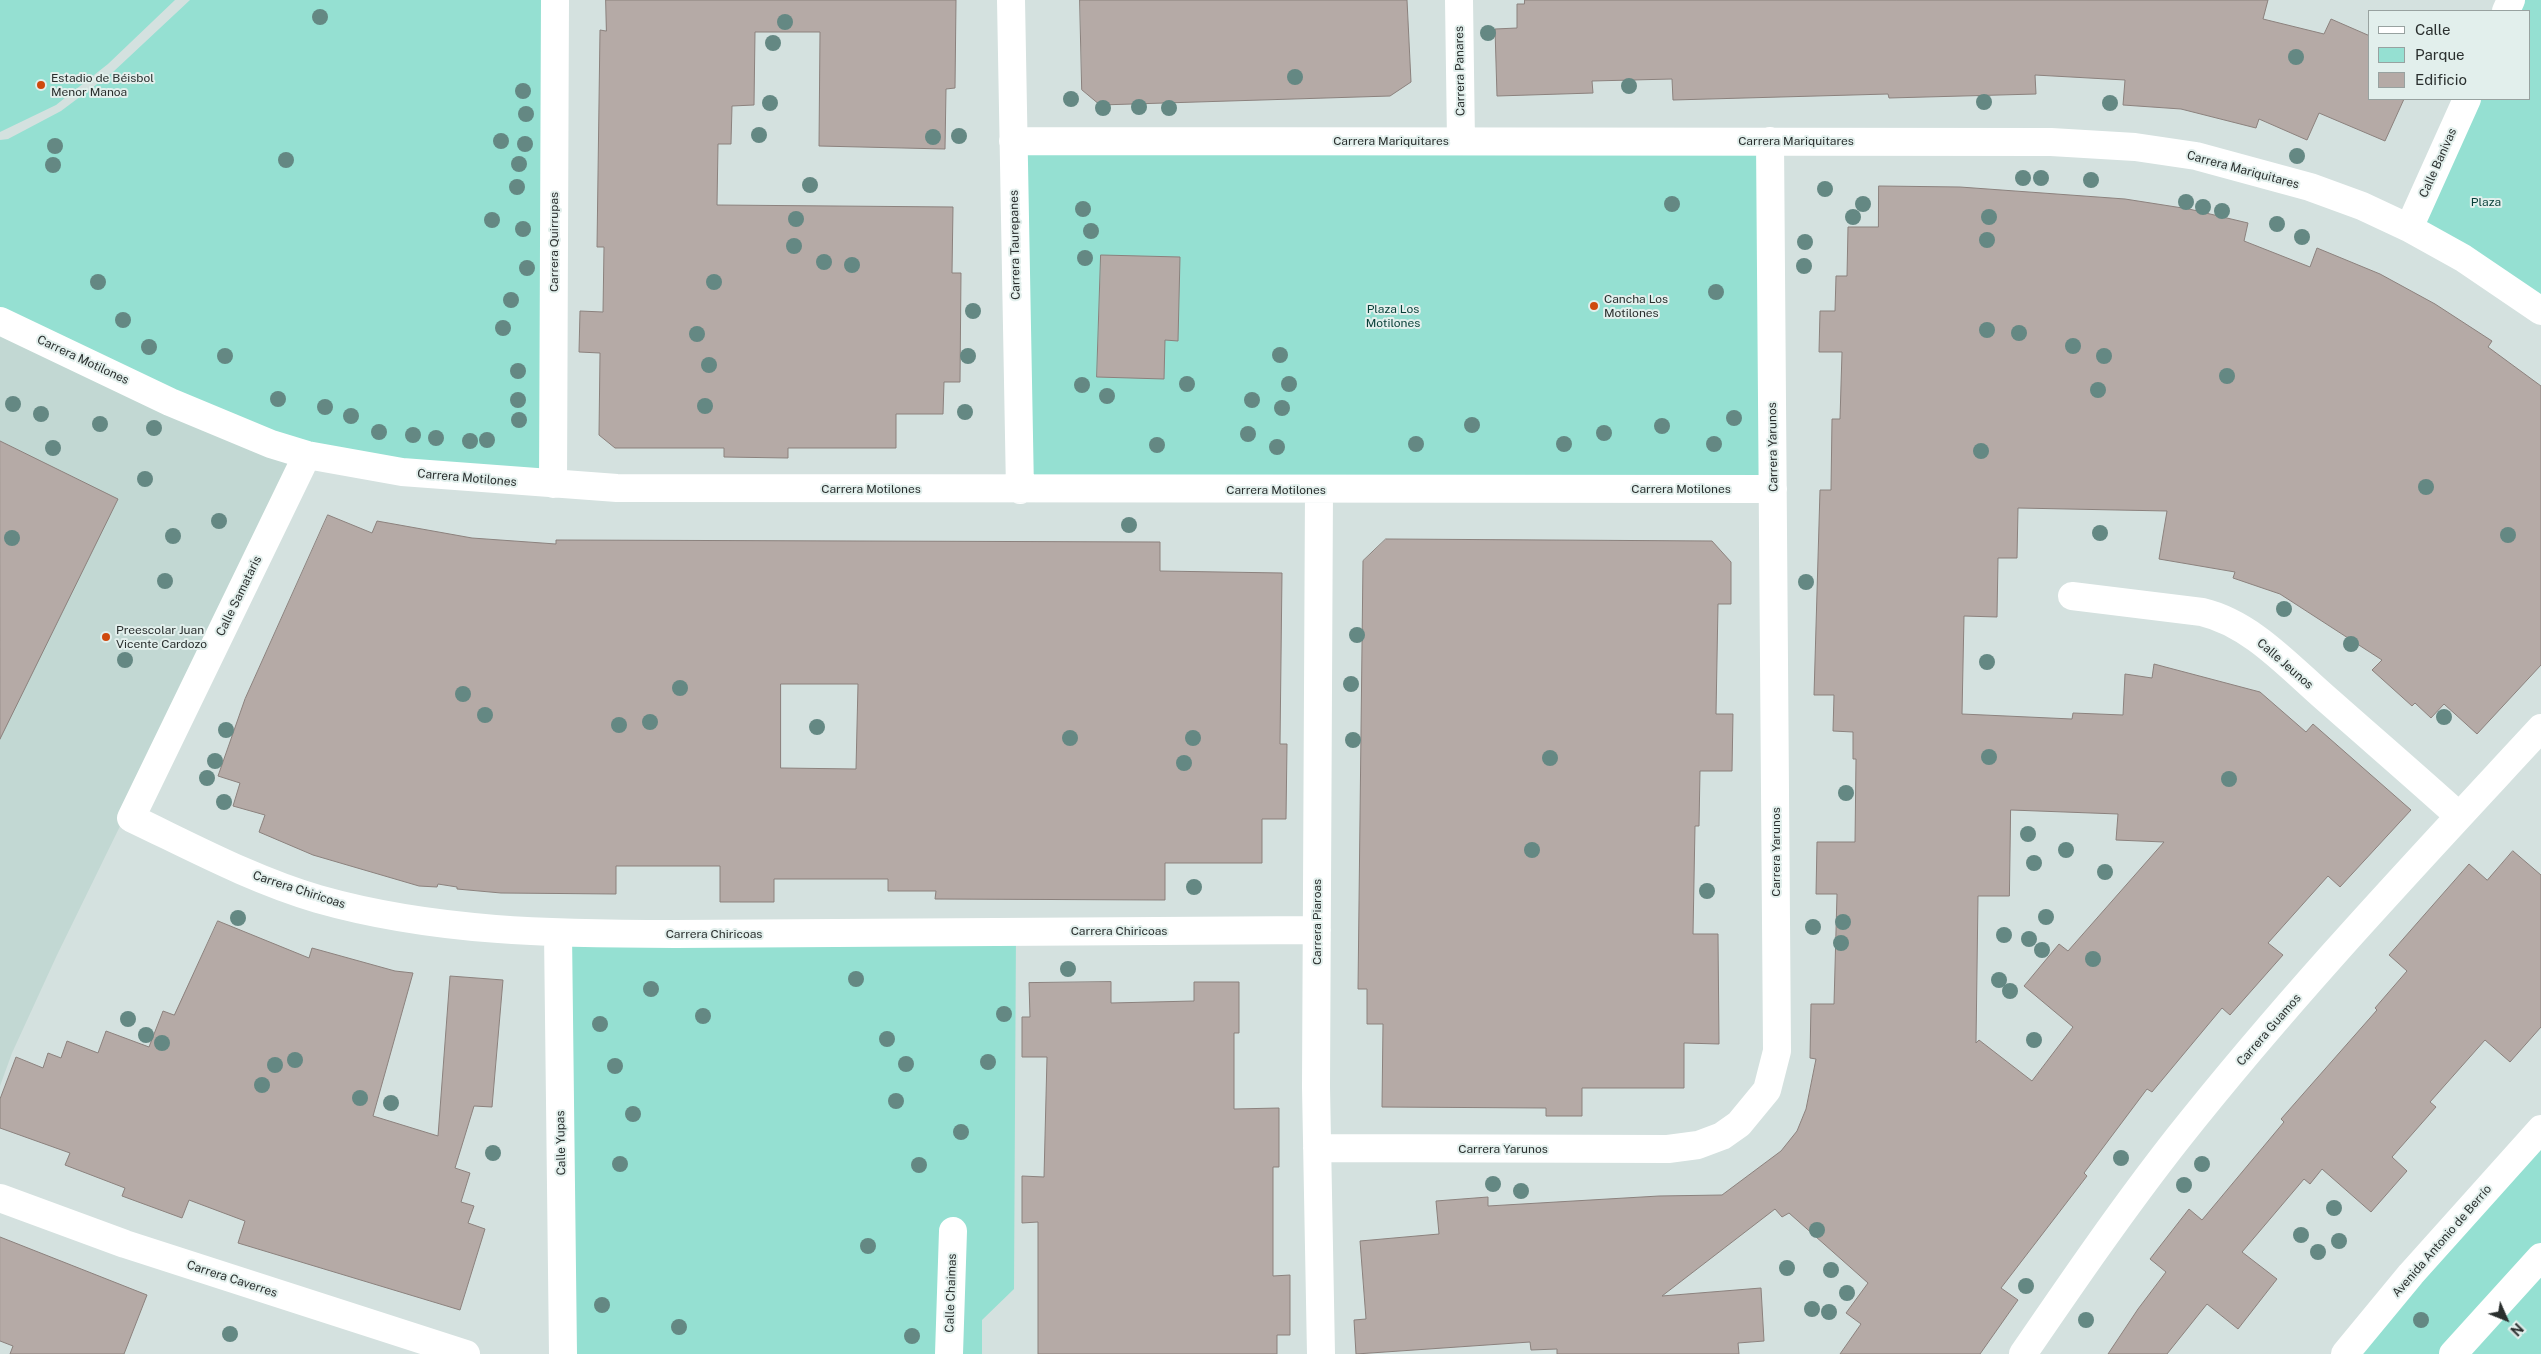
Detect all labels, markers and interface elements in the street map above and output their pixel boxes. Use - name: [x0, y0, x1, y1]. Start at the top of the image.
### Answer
- legend: [2368, 10, 2531, 100]
- text: Calle: [2415, 21, 2451, 38]
- street label: Carrera Panares: [1452, 26, 1468, 116]
- text: Parque: [2415, 46, 2465, 63]
- place label: Estadio de Béisbol Menor Manoa: [51, 71, 154, 99]
- text: Edificio: [2415, 71, 2467, 88]
- marker: Estadio de Béisbol Menor Manoa: [35, 79, 47, 91]
- street label: Calle Banivas: [2416, 126, 2460, 200]
- street label: Carrera Mariquitares: [1333, 134, 1449, 148]
- street label: Carrera Mariquitares: [1738, 134, 1854, 148]
- street label: Carrera Mariquitares: [2185, 148, 2301, 192]
- street label: Carrera Taurepanes: [1007, 190, 1023, 300]
- street label: Carrera Quirrupas: [547, 192, 561, 292]
- park label: Plaza: [2471, 195, 2501, 209]
- place label: Cancha Los Motilones: [1604, 292, 1668, 320]
- marker: Cancha Los Motilones: [1588, 300, 1600, 312]
- park label: Plaza Los Motilones: [1366, 302, 1420, 330]
- street label: Carrera Motilones: [35, 332, 131, 388]
- street label: Carrera Yarunos: [1765, 402, 1781, 492]
- street label: Carrera Motilones: [417, 466, 517, 490]
- street label: Carrera Motilones: [821, 482, 921, 496]
- street label: Carrera Motilones: [1631, 482, 1731, 496]
- street label: Carrera Motilones: [1226, 483, 1326, 497]
- street label: Calle Samataris: [213, 553, 265, 639]
- place label: Preescolar Juan Vicente Cardozo: [116, 623, 207, 651]
- marker: Preescolar Juan Vicente Cardozo: [100, 631, 112, 643]
- street label: Calle Jeunos: [2254, 636, 2316, 692]
- street label: Carrera Yarunos: [1769, 807, 1783, 897]
- street label: Carrera Chiricoas: [251, 868, 347, 912]
- street label: Carrera Piaroas: [1310, 879, 1324, 965]
- street label: Carrera Chiricoas: [1071, 924, 1167, 938]
- street label: Carrera Chiricoas: [666, 927, 762, 941]
- street label: Carrera Guamos: [2234, 991, 2304, 1069]
- street label: Calle Yupas: [553, 1110, 569, 1176]
- street label: Carrera Yarunos: [1458, 1142, 1548, 1156]
- street label: Avenida Antonio de Berrío: [2389, 1182, 2495, 1300]
- street label: Calle Chaimas: [942, 1253, 960, 1333]
- street label: Carrera Caverres: [185, 1258, 279, 1300]
- north arrow: [2481, 1294, 2531, 1344]
- text: N: [2507, 1320, 2526, 1339]

